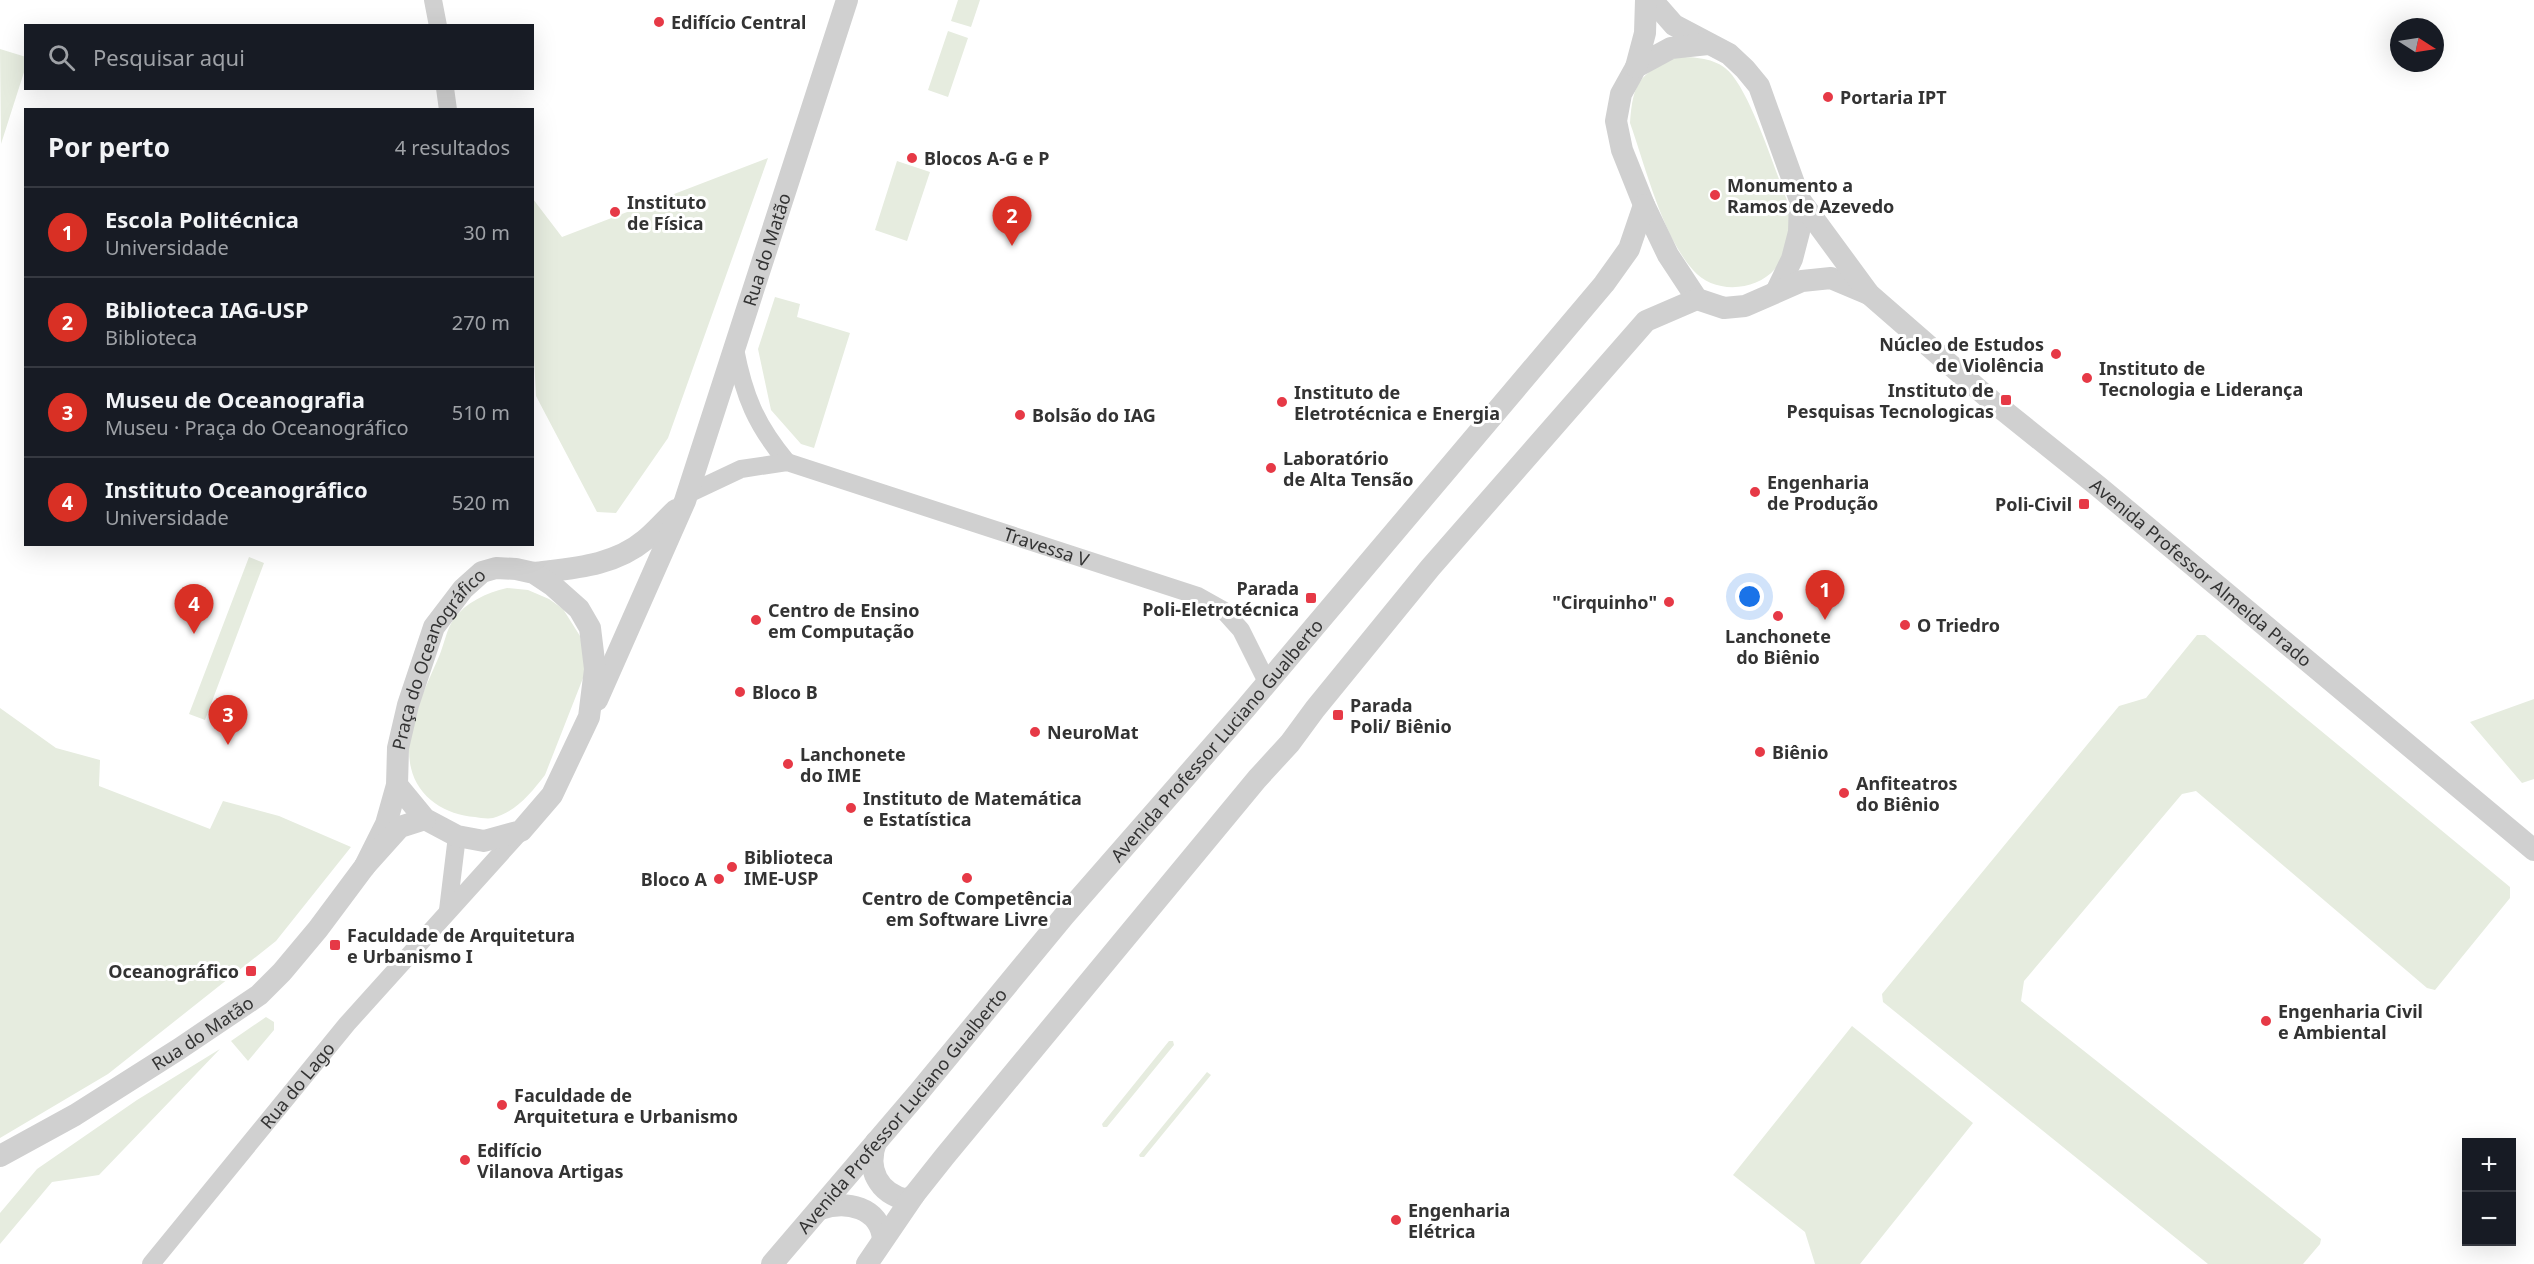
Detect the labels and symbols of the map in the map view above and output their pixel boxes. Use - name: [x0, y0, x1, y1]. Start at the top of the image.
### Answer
- place label: Edifício Central: [671, 10, 806, 34]
- marker: Edifício Central: [652, 15, 666, 29]
- north arrow: [2390, 18, 2444, 72]
- place label: Portaria IPT: [1840, 85, 1947, 109]
- marker: Portaria IPT: [1821, 90, 1835, 104]
- place label: Blocos A-G e P: [924, 146, 1049, 170]
- marker: Blocos A-G e P: [905, 151, 919, 165]
- place label: Monumento a Ramos de Azevedo: [1727, 173, 1894, 218]
- marker: Monumento a Ramos de Azevedo: [1708, 188, 1722, 202]
- place label: Instituto de Física: [627, 190, 707, 235]
- street label: Rua do Matão: [737, 190, 796, 309]
- pin: 2: [992, 196, 1032, 246]
- marker: Instituto de Física: [608, 205, 622, 219]
- place label: Núcleo de Estudos de Violência: [1879, 332, 2044, 377]
- marker: Núcleo de Estudos de Violência: [2049, 347, 2063, 361]
- place label: Instituto de Tecnologia e Liderança: [2099, 356, 2303, 401]
- marker: Instituto de Tecnologia e Liderança: [2080, 371, 2094, 385]
- place label: Instituto de Pesquisas Tecnologicas: [1786, 378, 1994, 423]
- place label: Instituto de Eletrotécnica e Energia: [1294, 380, 1500, 425]
- marker: Instituto de Pesquisas Tecnologicas: [1999, 393, 2013, 407]
- marker: Instituto de Eletrotécnica e Energia: [1275, 395, 1289, 409]
- place label: Bolsão do IAG: [1032, 403, 1156, 427]
- marker: Bolsão do IAG: [1013, 408, 1027, 422]
- place label: Laboratório de Alta Tensão: [1283, 446, 1414, 491]
- marker: Laboratório de Alta Tensão: [1264, 461, 1278, 475]
- place label: Engenharia de Produção: [1767, 470, 1878, 515]
- street label: Avenida Professor Almeida Prado: [2085, 473, 2317, 672]
- marker: Engenharia de Produção: [1748, 485, 1762, 499]
- place label: Poli-Civil: [1995, 492, 2072, 516]
- marker: Poli-Civil: [2077, 497, 2091, 511]
- street label: Travessa V: [1001, 521, 1092, 572]
- street label: Praça do Oceanográfico: [386, 563, 491, 752]
- pin: 1: [1806, 570, 1844, 620]
- place label: Parada Poli-Eletrotécnica: [1142, 576, 1299, 621]
- your location: [1735, 582, 1764, 611]
- pin: 4: [174, 584, 214, 634]
- place label: "Cirquinho": [1552, 590, 1657, 614]
- marker: Parada Poli-Eletrotécnica: [1304, 591, 1318, 605]
- marker: "Cirquinho": [1662, 595, 1676, 609]
- place label: Centro de Ensino em Computação: [768, 598, 919, 643]
- marker: Lanchonete do Biênio: [1771, 609, 1785, 623]
- marker: Centro de Ensino em Computação: [749, 613, 763, 627]
- place label: O Triedro: [1917, 613, 2000, 637]
- street label: Avenida Professor Luciano Gualberto: [1105, 614, 1328, 867]
- marker: O Triedro: [1898, 618, 1912, 632]
- place label: Lanchonete do Biênio: [1725, 624, 1831, 669]
- place label: Bloco B: [752, 680, 818, 704]
- marker: Bloco B: [733, 685, 747, 699]
- place label: Parada Poli/ Biênio: [1350, 693, 1452, 738]
- pin: 3: [208, 696, 248, 745]
- marker: Parada Poli/ Biênio: [1331, 708, 1345, 722]
- place label: NeuroMat: [1047, 720, 1139, 744]
- marker: NeuroMat: [1028, 725, 1042, 739]
- place label: Biênio: [1772, 740, 1828, 764]
- place label: Lanchonete do IME: [800, 742, 906, 787]
- marker: Biênio: [1753, 745, 1767, 759]
- marker: Lanchonete do IME: [781, 757, 795, 771]
- place label: Anfiteatros do Biênio: [1856, 771, 1958, 816]
- place label: Instituto de Matemática e Estatística: [863, 786, 1082, 831]
- marker: Anfiteatros do Biênio: [1837, 786, 1851, 800]
- marker: Instituto de Matemática e Estatística: [844, 801, 858, 815]
- place label: Biblioteca IME-USP: [744, 845, 833, 890]
- marker: Biblioteca IME-USP: [725, 860, 739, 874]
- place label: Bloco A: [641, 867, 708, 891]
- marker: Centro de Competência em Software Livre: [960, 871, 974, 885]
- marker: Bloco A: [712, 872, 726, 886]
- place label: Centro de Competência em Software Livre: [862, 886, 1072, 931]
- place label: Faculdade de Arquitetura e Urbanismo I: [347, 923, 575, 968]
- marker: Faculdade de Arquitetura e Urbanismo I: [328, 938, 342, 952]
- place label: Oceanográfico: [108, 959, 239, 983]
- marker: Oceanográfico: [244, 964, 258, 978]
- street label: Avenida Professor Luciano Gualberto: [792, 983, 1012, 1238]
- street label: Rua do Matão: [147, 990, 258, 1075]
- place label: Engenharia Civil e Ambiental: [2278, 999, 2423, 1044]
- marker: Engenharia Civil e Ambiental: [2259, 1014, 2273, 1028]
- street label: Rua do Lago: [255, 1037, 340, 1133]
- place label: Faculdade de Arquitetura e Urbanismo: [514, 1083, 738, 1128]
- marker: Faculdade de Arquitetura e Urbanismo: [495, 1098, 509, 1112]
- place label: Edifício Vilanova Artigas: [477, 1138, 623, 1183]
- marker: Edifício Vilanova Artigas: [458, 1153, 472, 1167]
- place label: Engenharia Elétrica: [1408, 1198, 1510, 1243]
- marker: Engenharia Elétrica: [1389, 1213, 1403, 1227]

